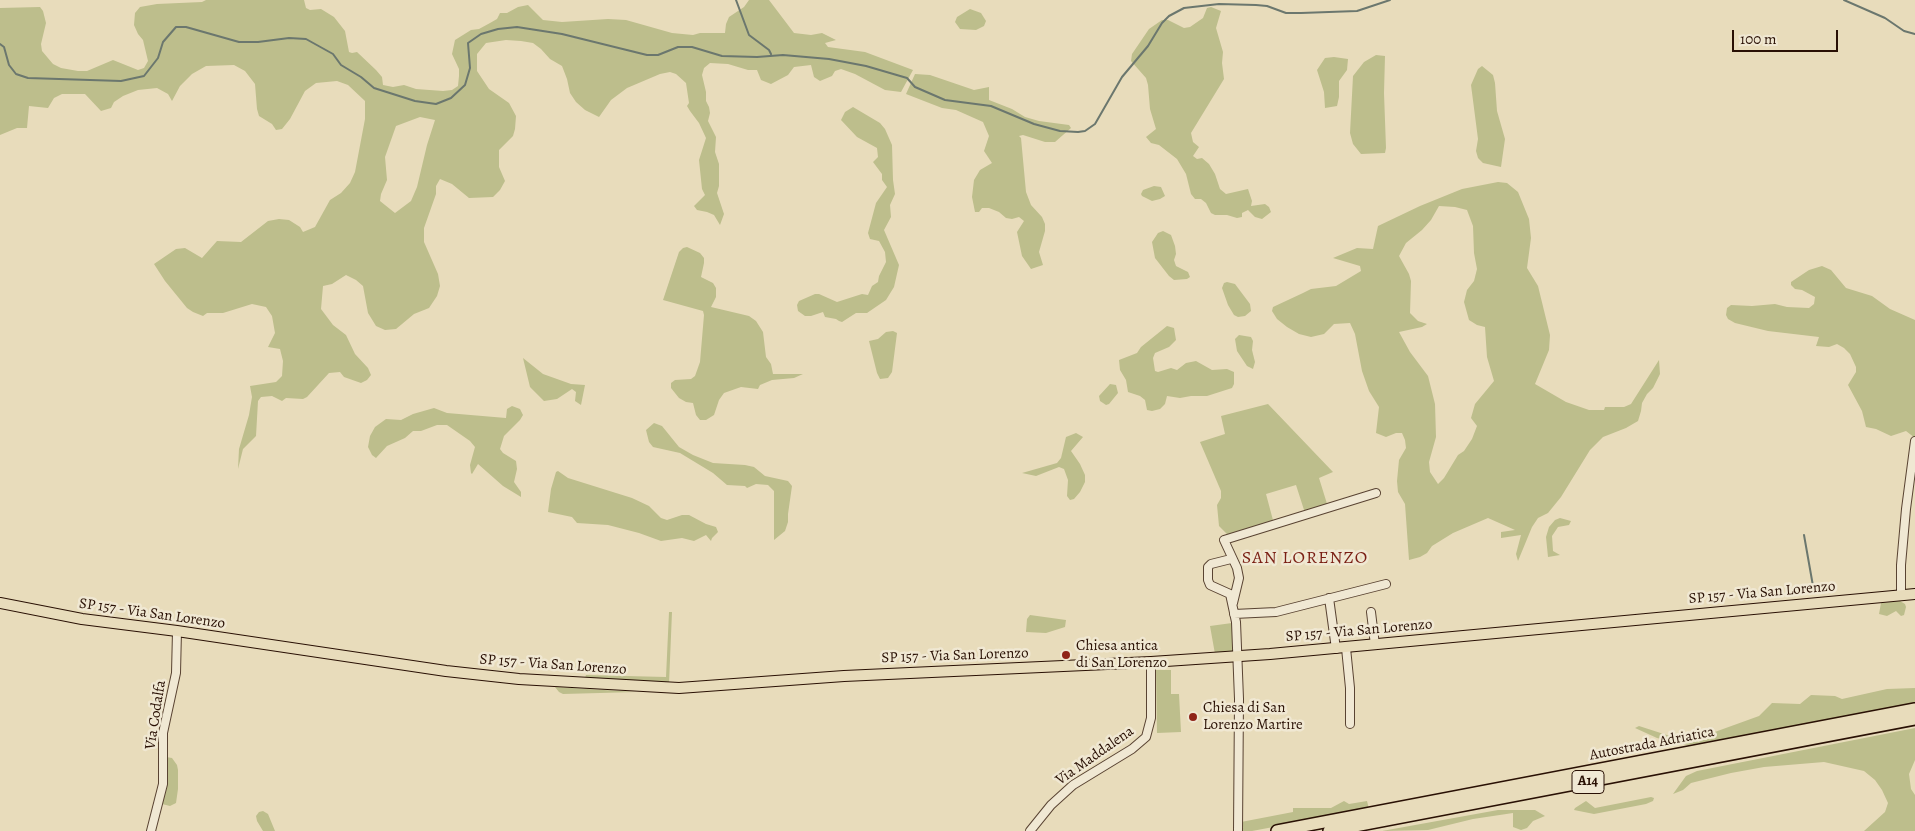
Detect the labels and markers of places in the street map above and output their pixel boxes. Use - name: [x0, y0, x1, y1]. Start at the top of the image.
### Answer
- place label: Chiesa antica di San Lorenzo: [1076, 637, 1167, 672]
- marker: Chiesa antica di San Lorenzo: [1060, 649, 1072, 661]
- place label: Chiesa di San Lorenzo Martire: [1203, 699, 1303, 734]
- marker: Chiesa di San Lorenzo Martire: [1187, 711, 1199, 723]

